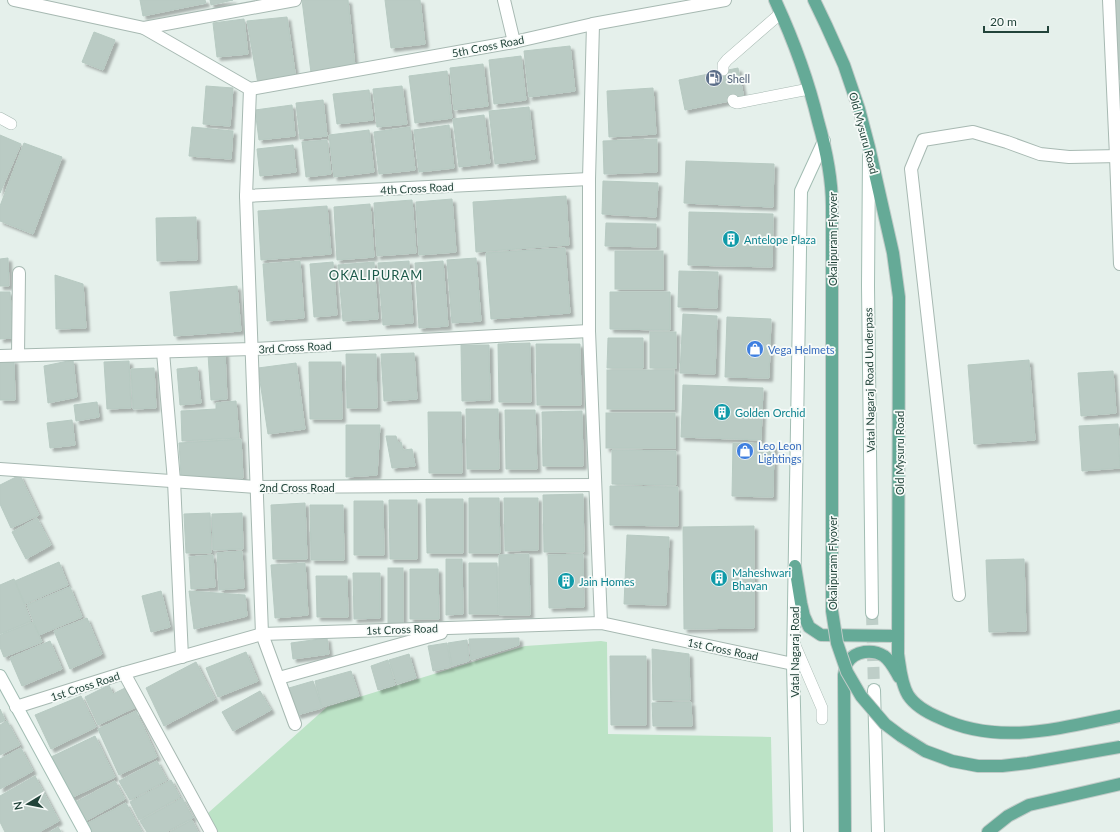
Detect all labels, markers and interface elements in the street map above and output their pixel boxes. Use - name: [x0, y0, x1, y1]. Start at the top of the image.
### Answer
- scale bar: [984, 8, 1048, 34]
- text: 20 m: [990, 14, 1017, 29]
- street label: 5th Cross Road: [451, 33, 525, 59]
- fuel station icon: Shell: [704, 68, 724, 88]
- place label: Shell: [727, 72, 750, 85]
- street label: Old Mysuru Road: [847, 91, 881, 175]
- street label: 4th Cross Road: [380, 180, 454, 196]
- street label: Okalipuram Flyover: [826, 192, 839, 286]
- building icon: Antelope Plaza: [721, 229, 741, 249]
- place label: Antelope Plaza: [744, 233, 816, 246]
- district label: OKALIPURAM: [329, 267, 423, 283]
- street label: Vatal Nagaraj Road Underpass: [861, 307, 877, 453]
- street label: 3rd Cross Road: [258, 339, 332, 355]
- shop icon: Vega Helmets: [745, 339, 765, 359]
- place label: Vega Helmets: [768, 343, 835, 356]
- building icon: Golden Orchid: [712, 402, 732, 422]
- place label: Golden Orchid: [735, 406, 805, 419]
- street label: Old Mysuru Road: [893, 411, 906, 495]
- place label: Leo Leon Lightings: [758, 439, 802, 465]
- shop icon: Leo Leon Lightings: [735, 441, 755, 461]
- street label: 2nd Cross Road: [259, 481, 335, 494]
- street label: Okalipuram Flyover: [826, 516, 839, 610]
- place label: Maheshwari Bhavan: [732, 566, 791, 592]
- building icon: Maheshwari Bhavan: [709, 568, 729, 588]
- building icon: Jain Homes: [556, 571, 576, 591]
- place label: Jain Homes: [579, 575, 635, 588]
- street label: Vatal Nagaraj Road: [788, 607, 801, 697]
- street label: 1st Cross Road: [366, 621, 438, 637]
- street label: 1st Cross Road: [686, 635, 760, 663]
- street label: 1st Cross Road: [49, 669, 121, 703]
- north arrow: [8, 784, 48, 824]
- text: N: [11, 801, 25, 811]

